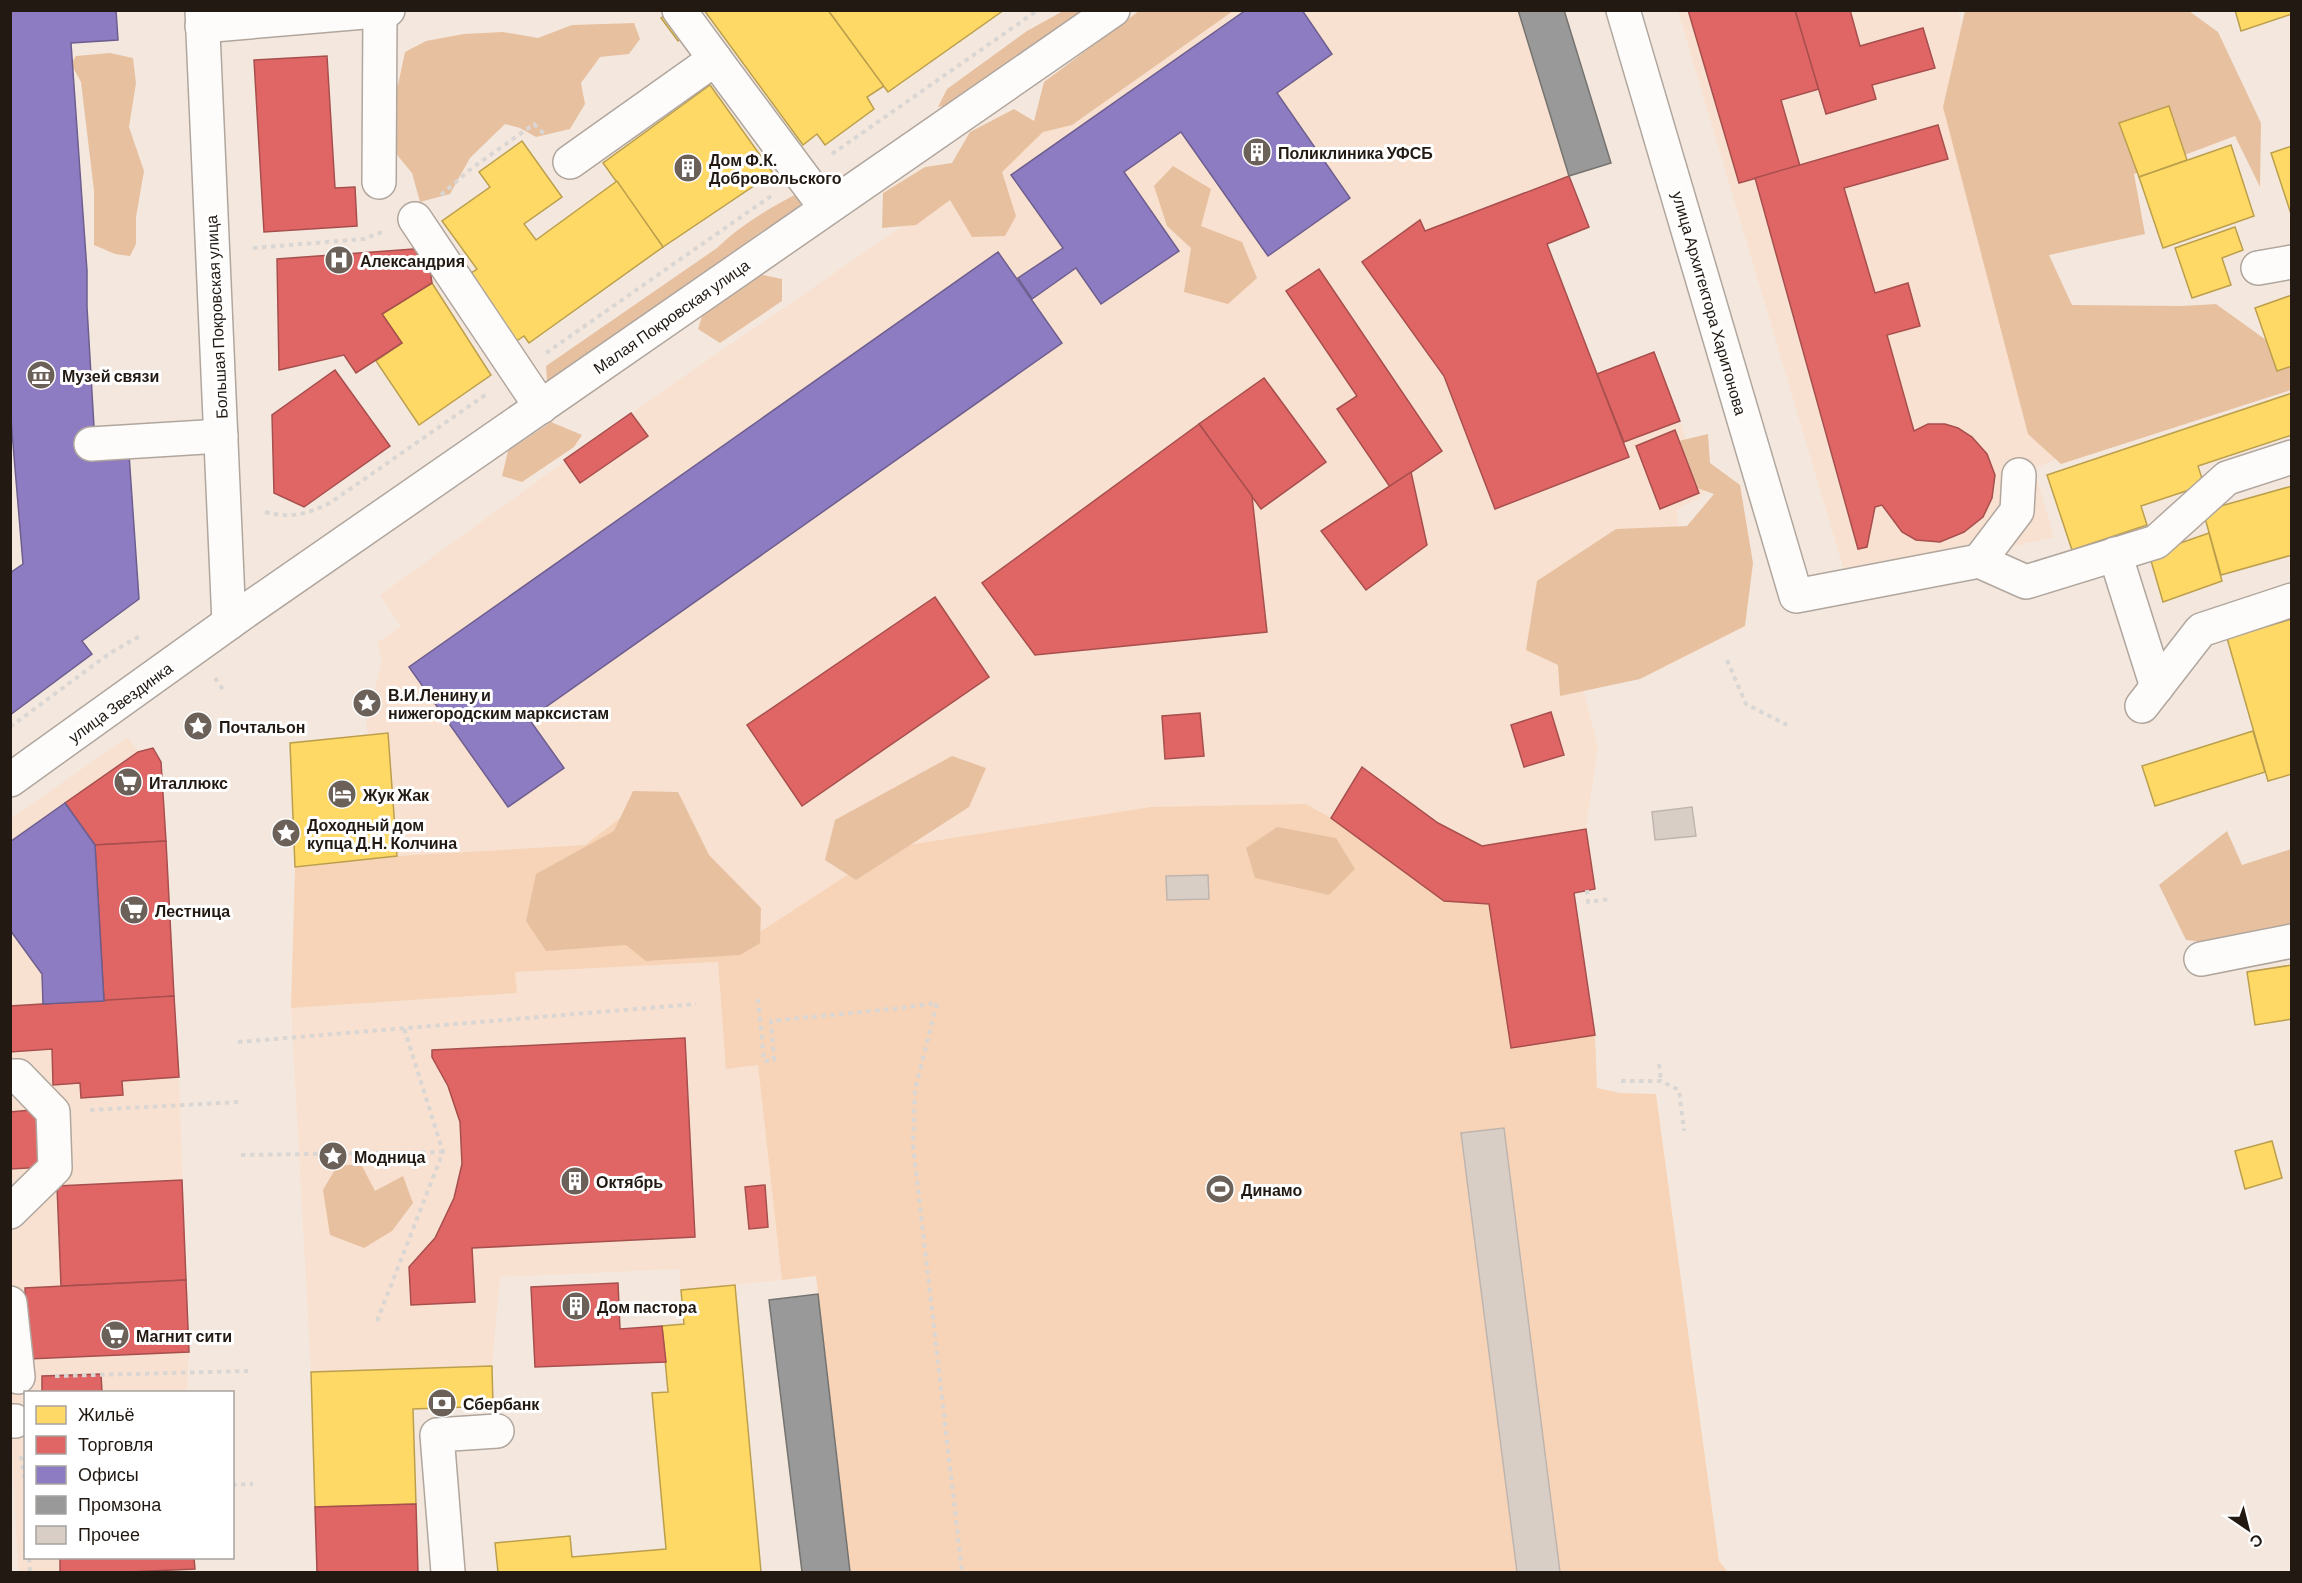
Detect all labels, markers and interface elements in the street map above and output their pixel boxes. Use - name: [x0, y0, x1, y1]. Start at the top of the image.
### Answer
- building icon: Поликлиника УФСБ: [1241, 136, 1273, 168]
- place label: Поликлиника УФСБ: [1278, 143, 1433, 162]
- place label: Дом Ф.К. Добровольского: [709, 150, 842, 187]
- building icon: Дом Ф.К. Добровольского: [672, 152, 704, 184]
- street label: улица Архитектора Харитонова: [1669, 189, 1751, 417]
- street label: Большая Покровская улица: [201, 215, 231, 419]
- hospital icon: Александрия: [323, 244, 355, 276]
- place label: Александрия: [360, 251, 465, 270]
- street label: Малая Покровская улица: [589, 255, 753, 377]
- museum icon: Музей связи: [25, 359, 57, 391]
- place label: Музей связи: [62, 366, 159, 385]
- street label: улица Звездинка: [64, 658, 176, 746]
- place label: В.И.Ленину и нижегородским марксистам: [388, 685, 609, 722]
- place icon: В.И.Ленину и нижегородским марксистам: [351, 687, 383, 719]
- place icon: Почтальон: [182, 710, 214, 742]
- place label: Почтальон: [219, 717, 305, 736]
- supermarket icon: Италлюкс: [112, 766, 144, 798]
- place label: Италлюкс: [149, 773, 228, 792]
- hotel icon: Жук Жак: [326, 778, 358, 810]
- place label: Жук Жак: [362, 785, 430, 804]
- place label: Доходный дом купца Д.Н. Колчина: [307, 815, 457, 852]
- place icon: Доходный дом купца Д.Н. Колчина: [270, 817, 302, 849]
- supermarket icon: Лестница: [118, 894, 150, 926]
- place label: Лестница: [155, 901, 230, 920]
- place icon: Модница: [317, 1140, 349, 1172]
- place label: Модница: [354, 1147, 426, 1166]
- building icon: Октябрь: [559, 1165, 591, 1197]
- place label: Октябрь: [596, 1172, 663, 1191]
- sports icon: Динамо: [1204, 1173, 1236, 1205]
- place label: Динамо: [1241, 1180, 1302, 1199]
- building icon: Дом пастора: [560, 1290, 592, 1322]
- place label: Дом пастора: [597, 1297, 697, 1316]
- supermarket icon: Магнит сити: [99, 1319, 131, 1351]
- place label: Магнит сити: [136, 1326, 232, 1345]
- bank icon: Сбербанк: [426, 1387, 458, 1419]
- legend: [24, 1391, 234, 1559]
- place label: Сбербанк: [463, 1394, 540, 1413]
- text: Жильё: [78, 1403, 135, 1425]
- text: Торговля: [78, 1433, 153, 1455]
- text: Офисы: [78, 1463, 139, 1485]
- text: Промзона: [78, 1493, 162, 1515]
- north arrow: [2218, 1499, 2278, 1559]
- text: Прочее: [78, 1523, 140, 1545]
- text: С: [2246, 1531, 2267, 1553]

